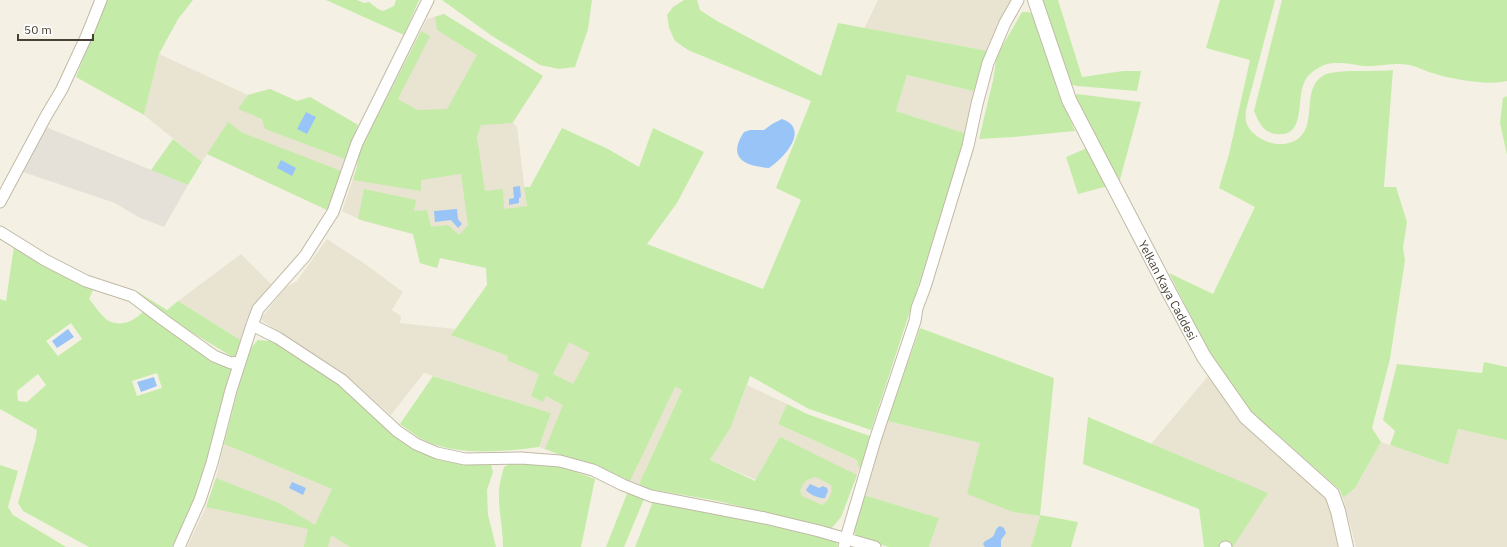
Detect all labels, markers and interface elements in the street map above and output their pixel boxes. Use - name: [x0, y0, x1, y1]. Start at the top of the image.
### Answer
- scale bar: [18, 16, 93, 42]
- text: 50 m: [24, 22, 52, 37]
- street label: Yelkan Kaya Caddesi: [1136, 237, 1201, 343]

